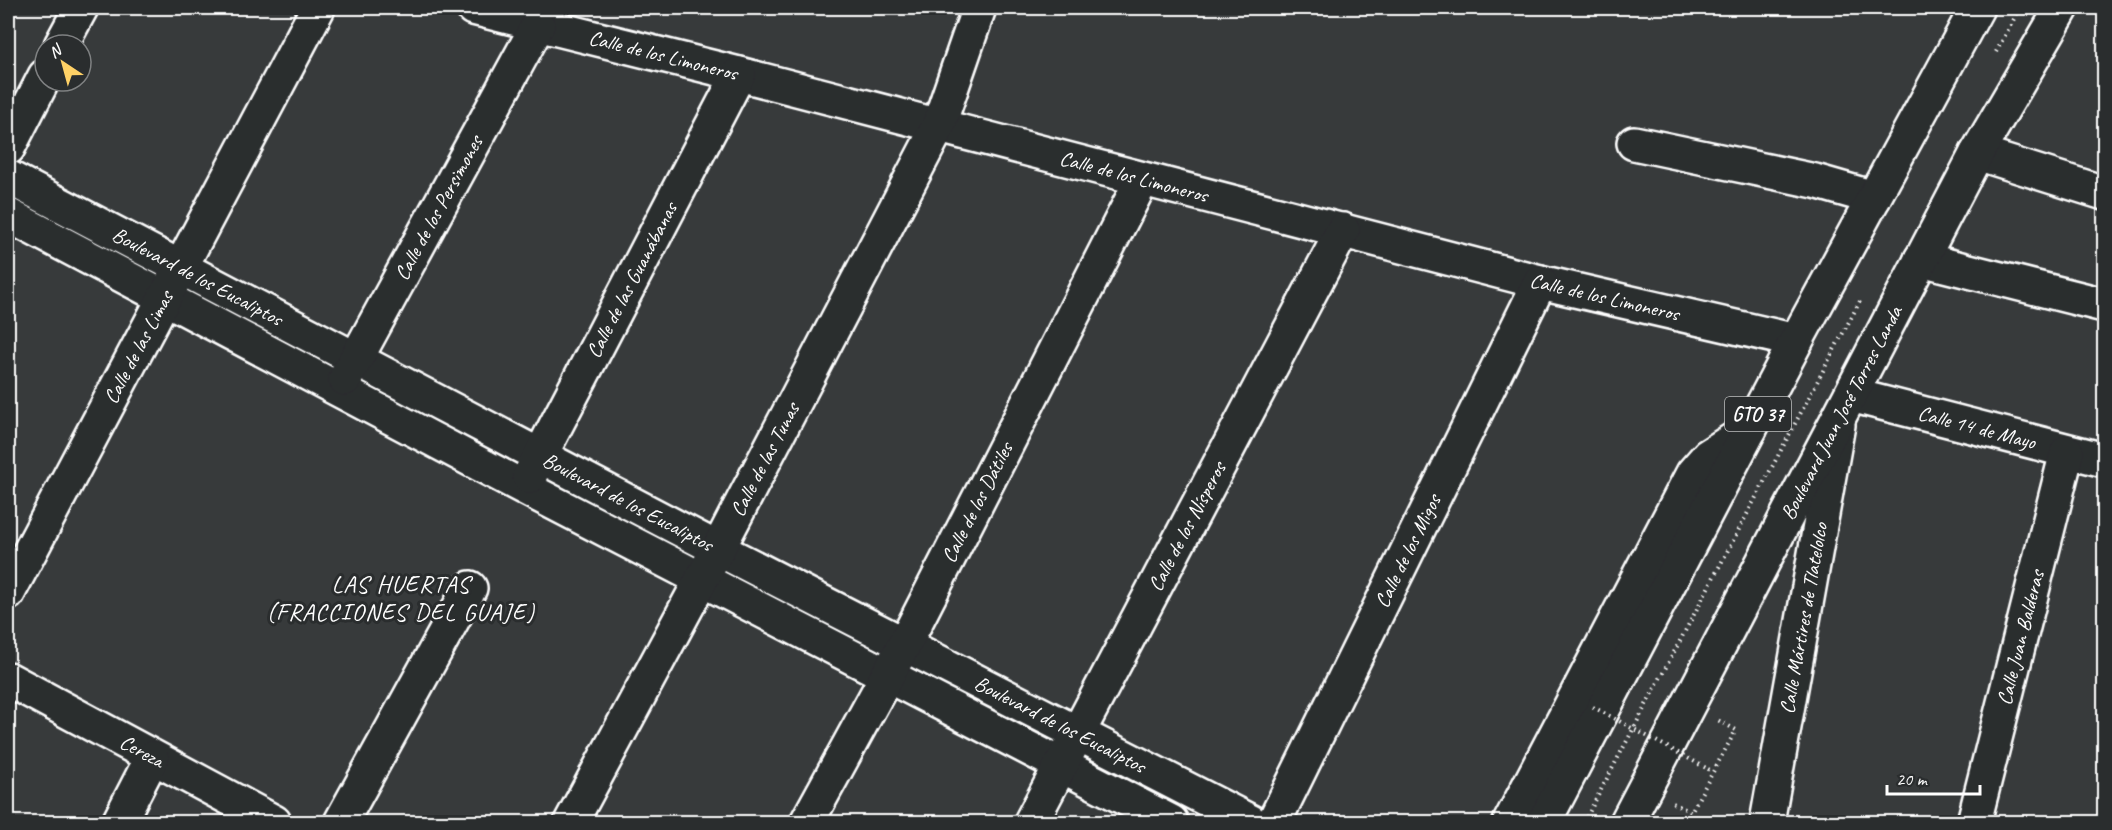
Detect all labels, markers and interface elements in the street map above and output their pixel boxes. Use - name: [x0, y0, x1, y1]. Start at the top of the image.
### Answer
- street label: Calle de los Limoneros: [586, 24, 742, 87]
- north arrow: [33, 33, 93, 93]
- text: N: [45, 39, 67, 63]
- street label: Calle de los Persimones: [388, 129, 489, 285]
- street label: Calle de los Limoneros: [1057, 145, 1212, 209]
- street label: Calle de las Guanábanas: [580, 196, 684, 362]
- street label: Boulevard de los Eucaliptos: [108, 221, 289, 332]
- street label: Calle de los Limoneros: [1527, 267, 1683, 327]
- street label: Calle de las Limas: [98, 285, 179, 408]
- street label: Boulevard Juan José Torres Landa: [1775, 300, 1909, 524]
- street label: Calle de las Tunas: [724, 397, 806, 521]
- road number: GTO 37: [1725, 397, 1791, 431]
- street label: Calle 14 de Mayo: [1915, 400, 2040, 455]
- street label: Calle de los Dátiles: [935, 436, 1019, 567]
- street label: Boulevard de los Eucaliptos: [538, 447, 719, 558]
- street label: Calle de los Nísperos: [1142, 456, 1232, 595]
- street label: Calle de los Migos: [1369, 489, 1447, 612]
- street label: Calle Mártires de Tlatelolco: [1774, 519, 1834, 716]
- street label: Calle Juan Balderas: [1991, 566, 2050, 708]
- district label: LAS HUERTAS (FRACCIONES DEL GUAJE): [266, 569, 536, 627]
- street label: Boulevard de los Eucaliptos: [970, 670, 1152, 780]
- street label: Cereza: [115, 729, 171, 775]
- scale bar: [1887, 758, 1980, 796]
- text: 20 m: [1896, 768, 1929, 790]

